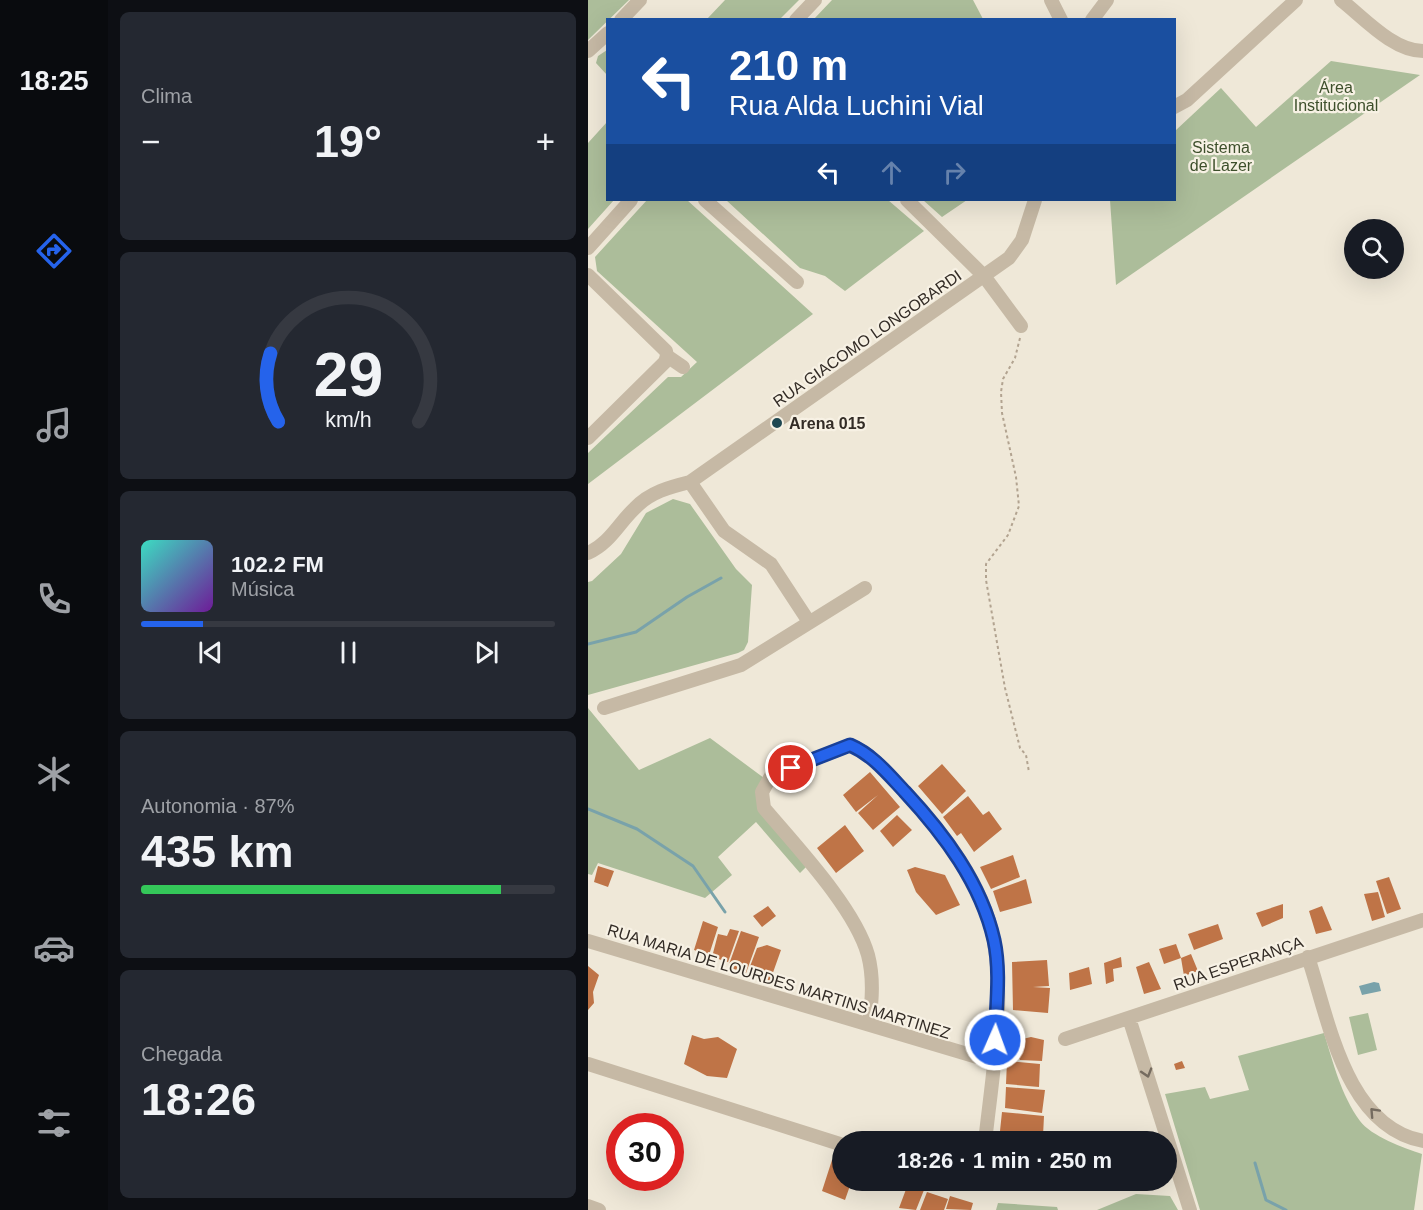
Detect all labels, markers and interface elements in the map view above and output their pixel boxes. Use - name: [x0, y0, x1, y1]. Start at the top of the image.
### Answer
- icon: left: [630, 42, 708, 120]
- text: 210 m: [729, 42, 848, 89]
- text: 18:25: [19, 66, 89, 96]
- park label: Área Institucional: [1294, 78, 1378, 114]
- text: Clima: [141, 85, 192, 107]
- text: Rua Alda Luchini Vial: [729, 91, 984, 121]
- text: 19°: [314, 116, 382, 167]
- text: −: [141, 123, 160, 160]
- text: +: [536, 123, 555, 160]
- park label: Sistema de Lazer: [1190, 139, 1253, 174]
- icon: left: [812, 156, 845, 189]
- icon: ahead: [875, 156, 908, 189]
- icon: right: [938, 156, 971, 189]
- map controls: [1344, 219, 1404, 279]
- button: search: [1344, 219, 1404, 279]
- icon: directions: [33, 230, 75, 272]
- street label: RUA GIACOMO LONGOBARDI: [770, 267, 965, 410]
- text: 29: [313, 341, 383, 410]
- icon: music: [33, 404, 75, 446]
- text: km/h: [325, 409, 371, 433]
- place label: Arena 015: [789, 415, 866, 432]
- marker: Arena 015: [770, 416, 784, 430]
- text: 102.2 FM: [231, 552, 324, 577]
- icon: phone: [33, 578, 75, 620]
- text: Música: [231, 578, 294, 600]
- icon: previous: [194, 636, 227, 669]
- icon: pause: [332, 636, 365, 669]
- icon: next: [470, 636, 503, 669]
- pin: [765, 742, 816, 793]
- icon: arrive: [774, 751, 807, 784]
- icon: climate: [33, 753, 75, 795]
- text: Autonomia · 87%: [141, 795, 294, 817]
- text: 435 km: [141, 826, 294, 877]
- street label: RUA MARIA DE LOURDES MARTINS MARTINEZ: [605, 921, 953, 1042]
- icon: car: [33, 927, 75, 969]
- street label: RUA ESPERANÇA: [1171, 933, 1306, 994]
- position arrow: [963, 1008, 1027, 1072]
- text: Chegada: [141, 1043, 222, 1065]
- one-way arrow: [1140, 1067, 1152, 1078]
- text: 18:26: [141, 1074, 256, 1125]
- icon: filters: [33, 1102, 75, 1144]
- one-way arrow: [1370, 1108, 1381, 1119]
- speed limit sign: 30: [606, 1113, 684, 1191]
- text: 18:26 · 1 min · 250 m: [897, 1148, 1112, 1173]

